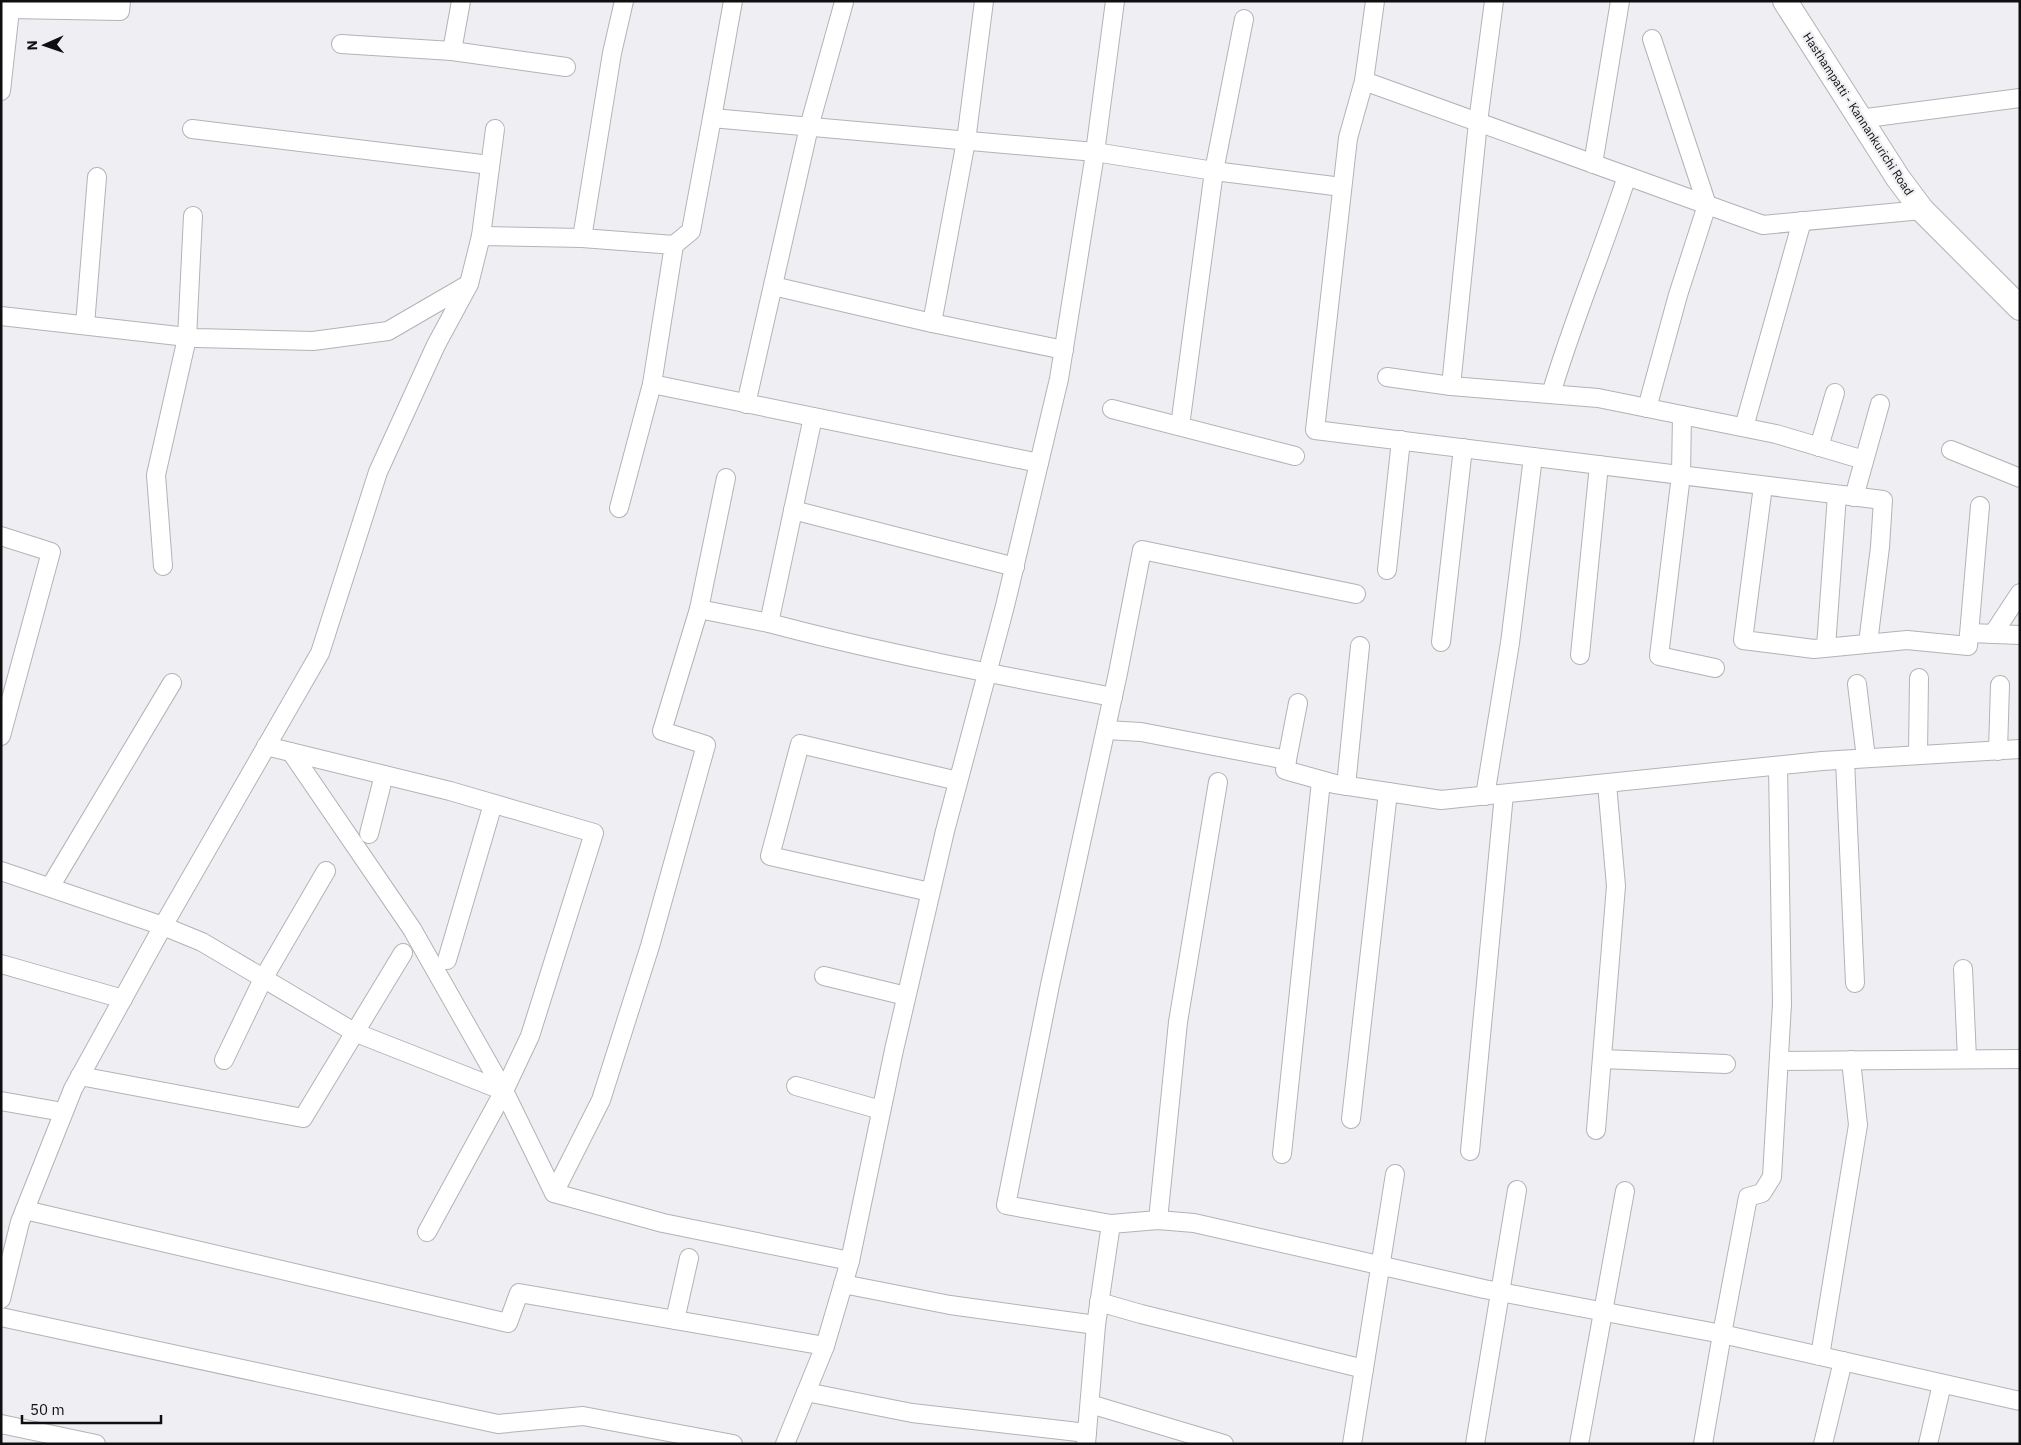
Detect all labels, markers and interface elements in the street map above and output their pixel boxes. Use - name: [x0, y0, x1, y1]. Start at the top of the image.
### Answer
- north arrow: [20, 20, 70, 70]
- street label: Hasthampatti - Kannankurichi Road: [1800, 30, 1917, 198]
- text: N: [23, 40, 41, 51]
- scale bar: [22, 1392, 161, 1424]
- text: 50 m: [30, 1400, 65, 1419]

